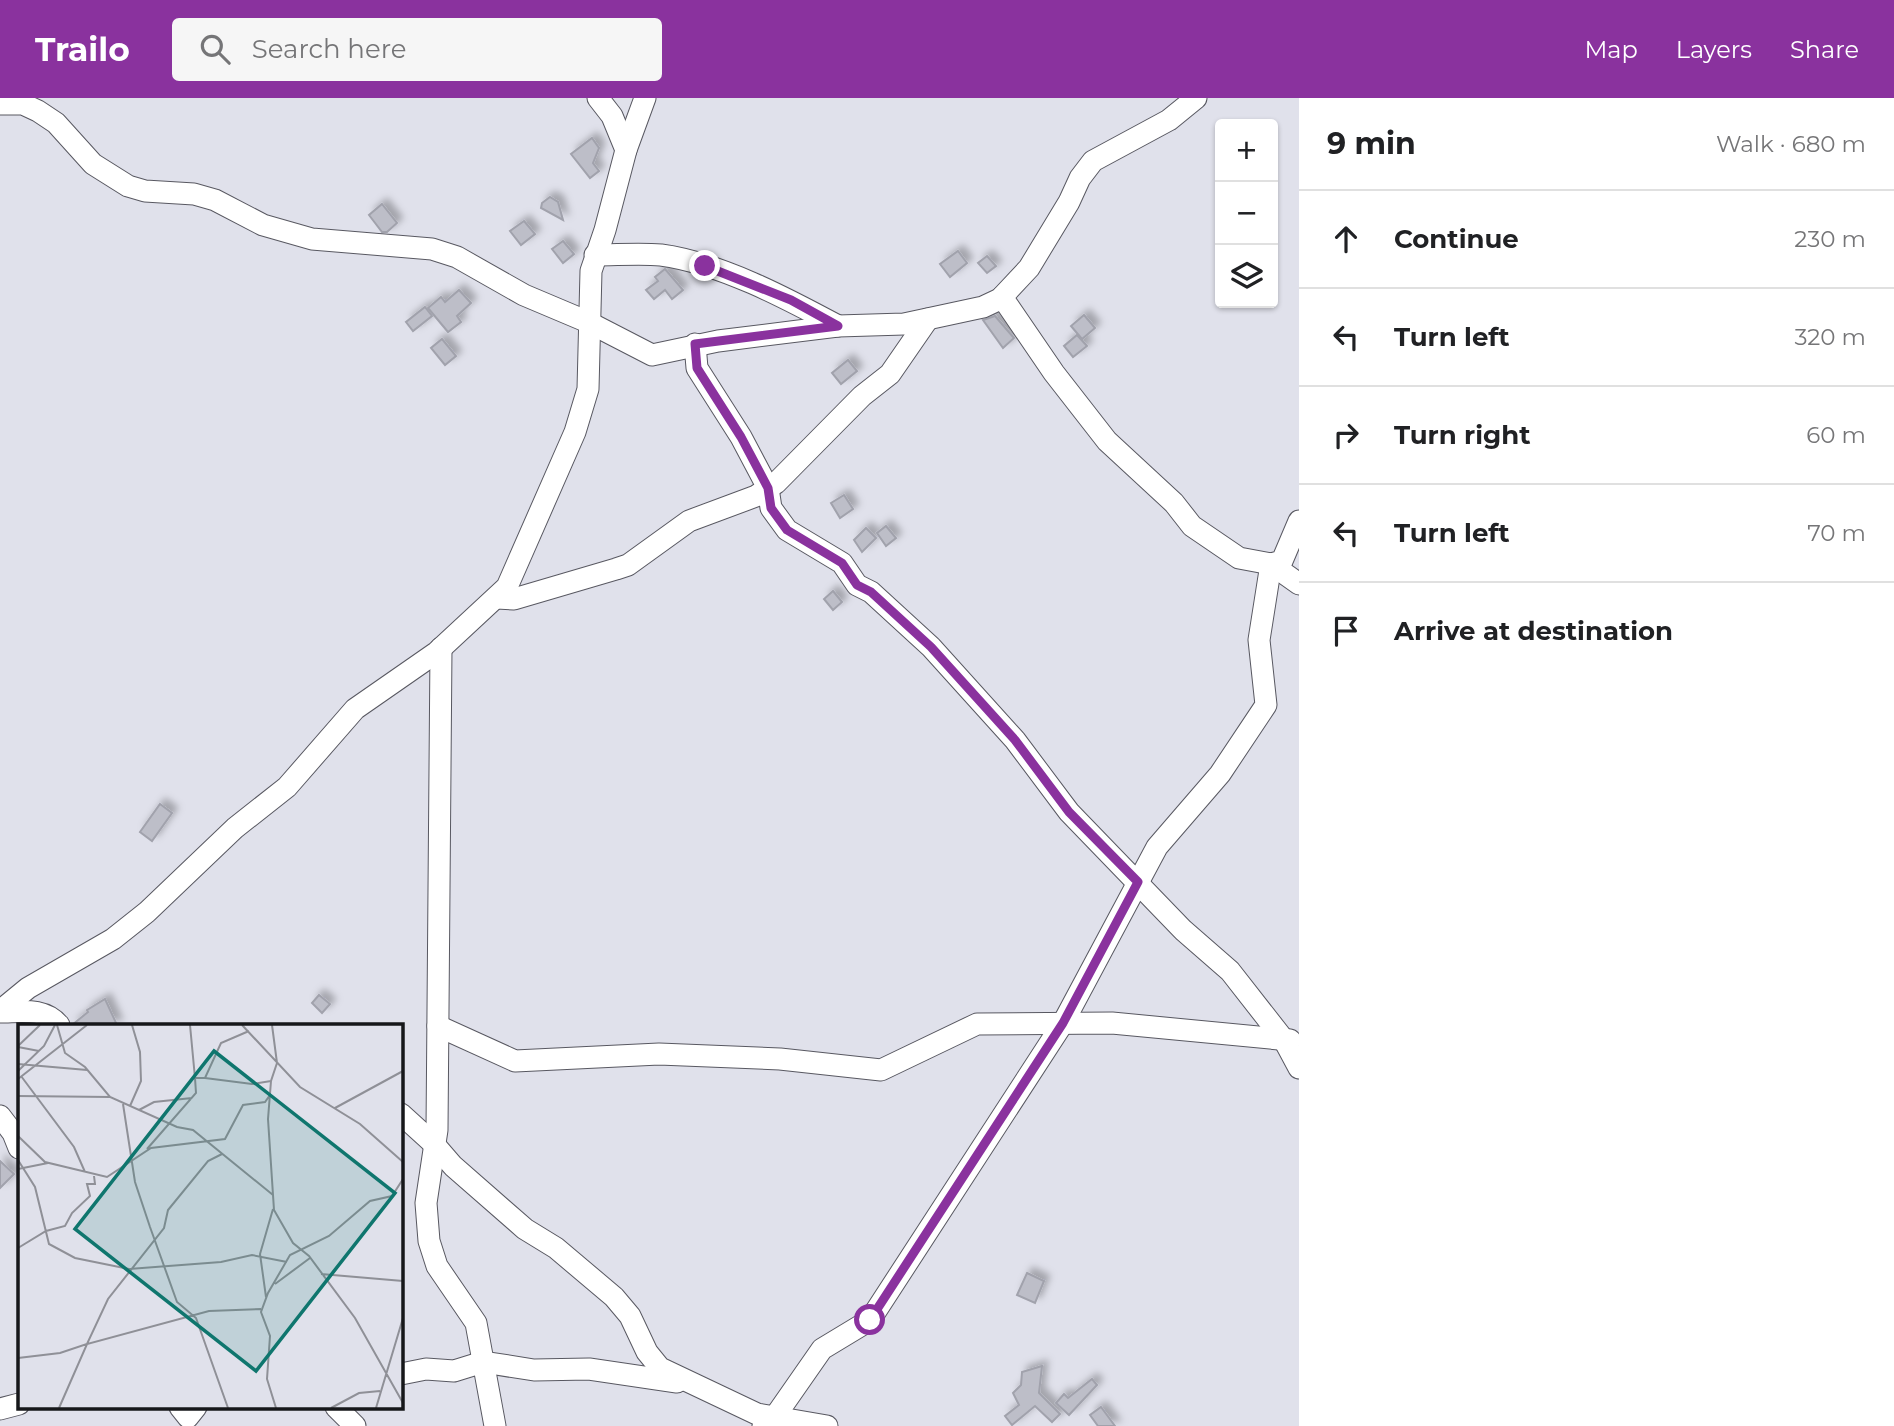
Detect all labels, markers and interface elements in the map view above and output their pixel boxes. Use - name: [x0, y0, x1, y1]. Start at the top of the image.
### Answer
- search box: [172, 18, 662, 81]
- text: Trailo: [35, 29, 130, 69]
- icon: search: [196, 30, 234, 68]
- text: Search here: [252, 33, 406, 65]
- text: Map: [1584, 35, 1638, 64]
- text: Layers: [1676, 35, 1752, 64]
- text: Share: [1790, 35, 1859, 64]
- map controls: [1215, 119, 1278, 308]
- button: +: [1215, 119, 1278, 182]
- text: 9 min: [1327, 125, 1416, 162]
- text: Walk · 680 m: [1716, 130, 1866, 158]
- button: −: [1215, 182, 1278, 245]
- icon: ahead: [1327, 220, 1365, 258]
- text: Continue: [1394, 223, 1519, 255]
- text: 230 m: [1794, 225, 1866, 253]
- button: layers: [1215, 245, 1278, 308]
- route end: [689, 250, 720, 281]
- icon: left: [1327, 318, 1365, 356]
- text: Turn left: [1394, 321, 1510, 353]
- text: 320 m: [1794, 323, 1866, 351]
- icon: right: [1327, 416, 1365, 454]
- text: Turn right: [1394, 419, 1530, 451]
- text: 60 m: [1806, 421, 1866, 449]
- icon: left: [1327, 514, 1365, 552]
- text: Turn left: [1394, 517, 1510, 549]
- text: 70 m: [1807, 519, 1866, 547]
- icon: arrive: [1327, 612, 1365, 650]
- text: Arrive at destination: [1394, 615, 1673, 647]
- inset map: [18, 1024, 402, 1408]
- route start: [854, 1304, 885, 1335]

